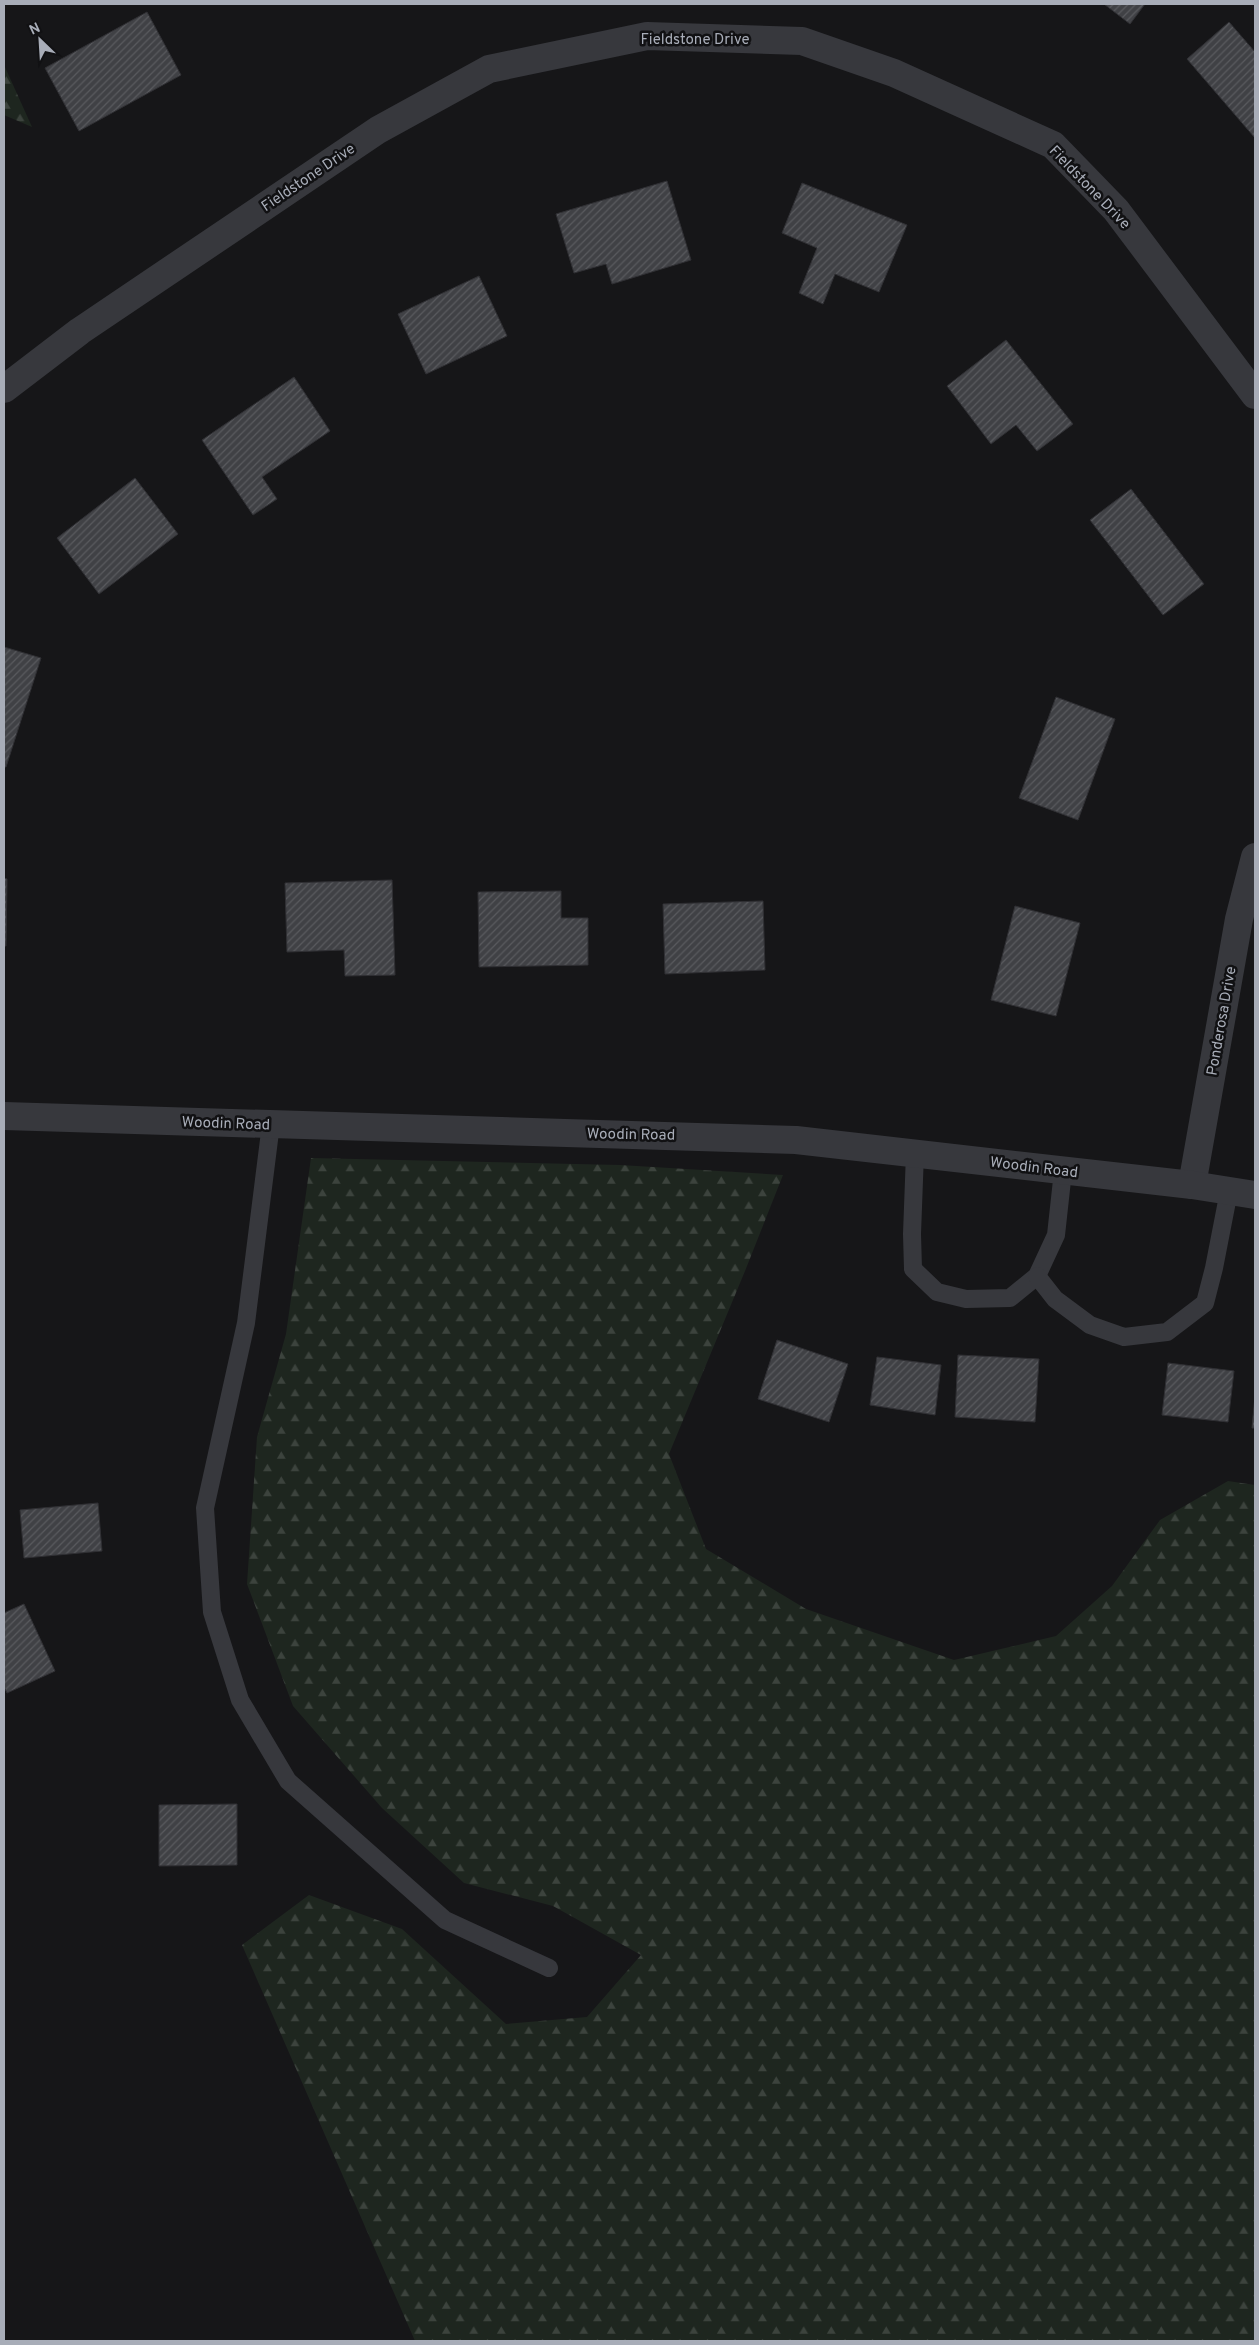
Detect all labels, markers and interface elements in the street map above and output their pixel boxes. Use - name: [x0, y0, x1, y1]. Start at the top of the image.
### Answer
- north arrow: [15, 15, 65, 65]
- text: N: [27, 20, 43, 39]
- street label: Fieldstone Drive: [640, 31, 750, 50]
- street label: Fieldstone Drive: [258, 140, 359, 217]
- street label: Fieldstone Drive: [1044, 142, 1134, 234]
- street label: Ponderosa Drive: [1204, 965, 1241, 1077]
- street label: Woodin Road: [181, 1113, 270, 1136]
- street label: Woodin Road: [587, 1125, 675, 1146]
- street label: Woodin Road: [989, 1154, 1079, 1183]

